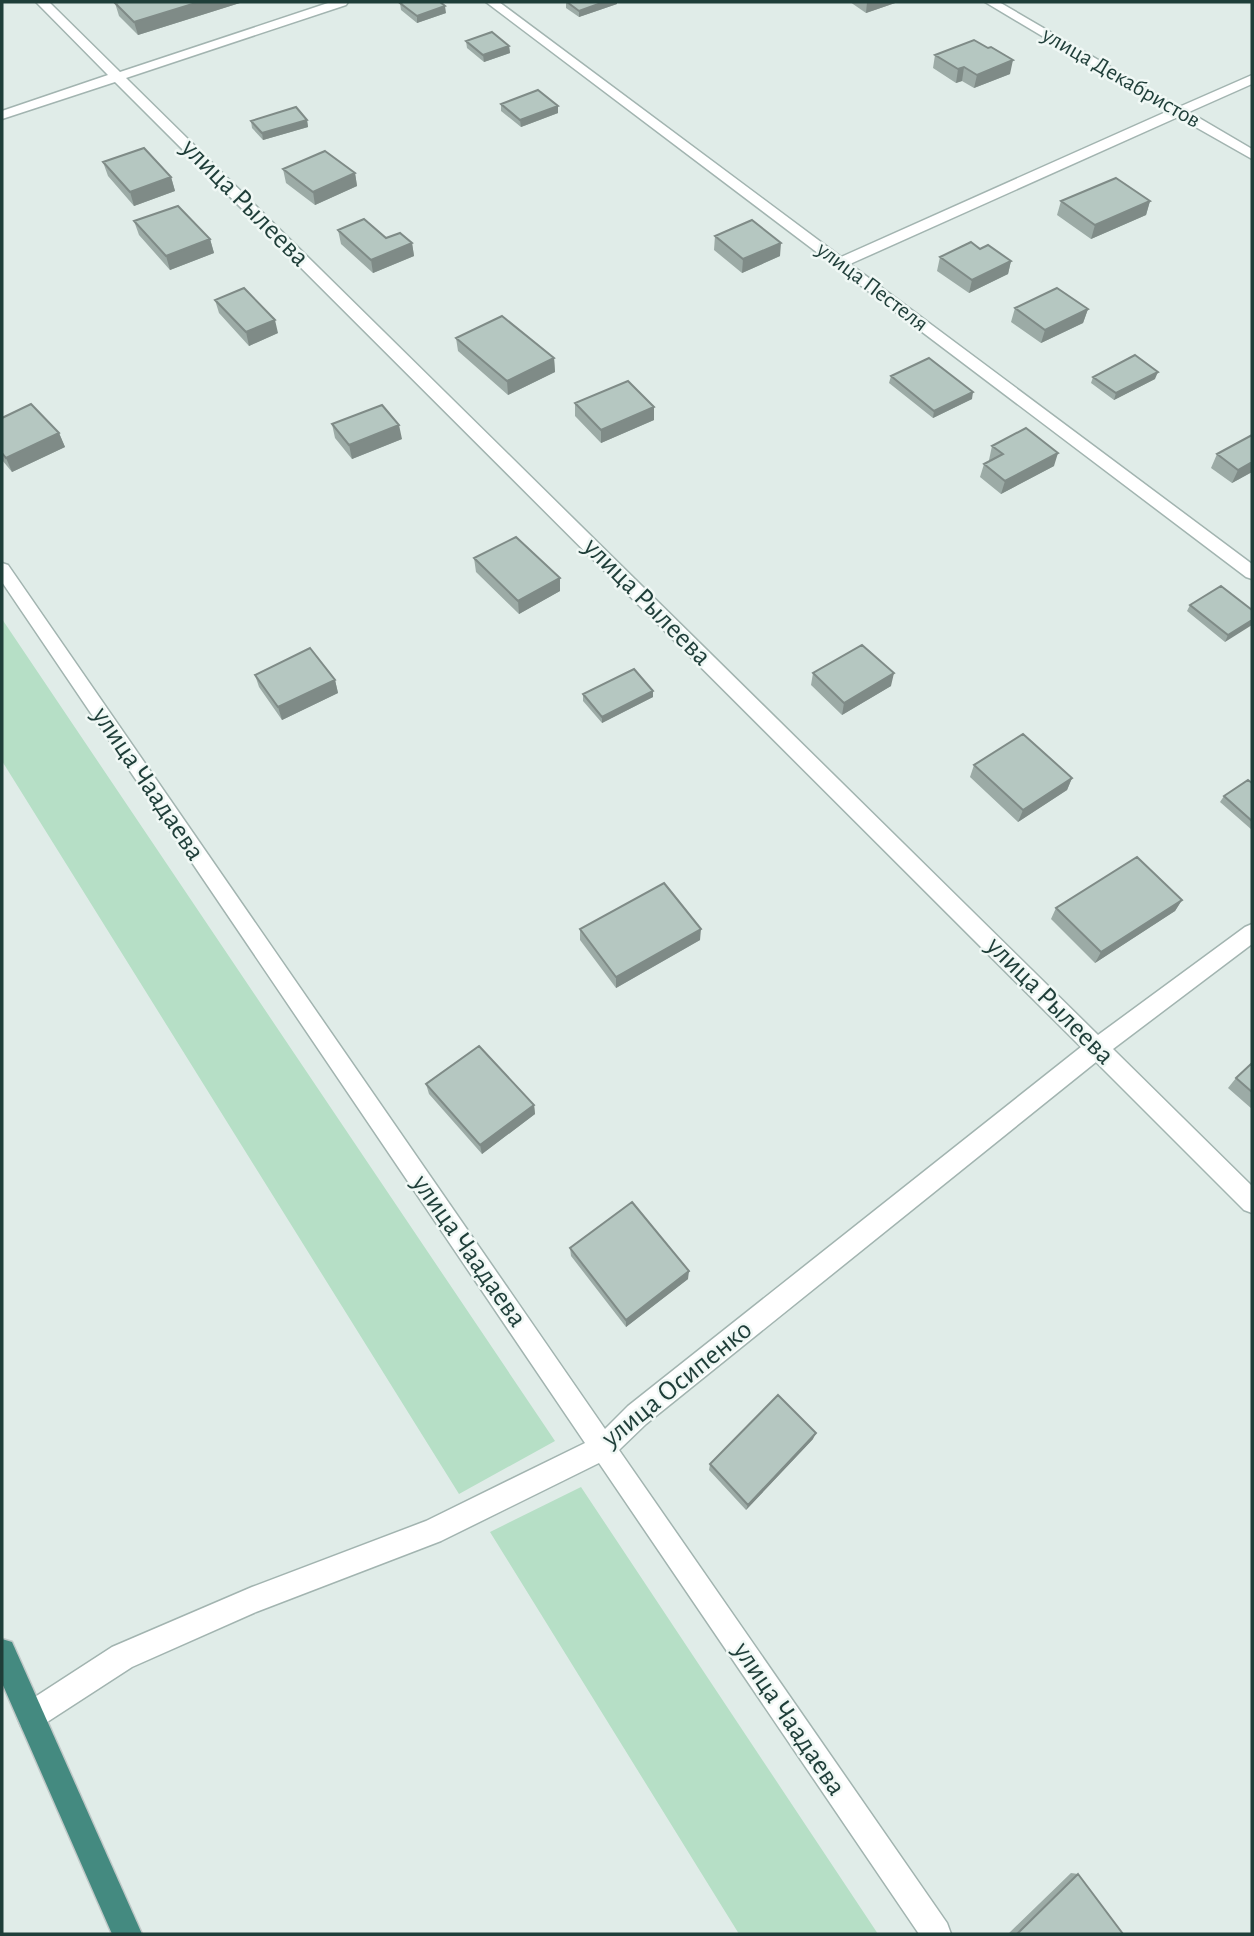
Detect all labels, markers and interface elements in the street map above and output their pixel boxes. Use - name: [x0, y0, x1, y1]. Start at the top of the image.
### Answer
- street label: улица Декабристов: [1037, 23, 1204, 133]
- street label: улица Рылеева: [175, 133, 314, 272]
- street label: улица Пестеля: [811, 237, 932, 336]
- street label: улица Рылеева: [577, 532, 716, 671]
- street label: улица Чаадаева: [86, 701, 210, 866]
- street label: улица Рылеева: [980, 931, 1119, 1070]
- street label: улица Чаадаева: [406, 1169, 532, 1332]
- street label: улица Осипенко: [596, 1315, 757, 1453]
- street label: улица Чаадаева: [727, 1636, 851, 1801]

